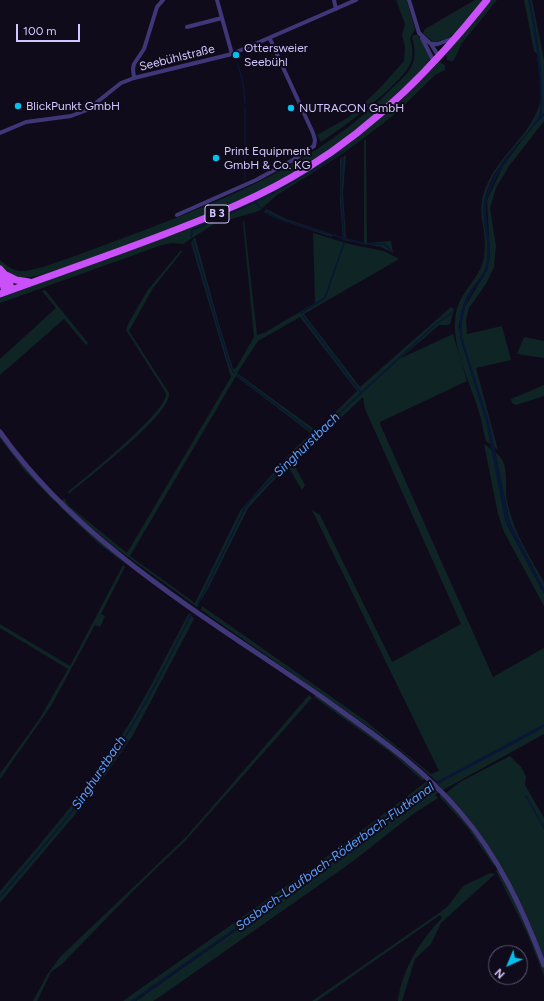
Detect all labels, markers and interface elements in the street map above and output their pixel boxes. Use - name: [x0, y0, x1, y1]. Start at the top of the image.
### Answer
- scale bar: [18, 16, 82, 42]
- text: 100 m: [23, 24, 57, 38]
- place label: Ottersweier Seebühl: [244, 41, 308, 69]
- street label: Seebühlstraße: [138, 42, 216, 74]
- marker: Ottersweier Seebühl: [231, 50, 241, 60]
- place label: BlickPunkt GmbH: [26, 99, 120, 113]
- marker: BlickPunkt GmbH: [13, 101, 23, 111]
- place label: NUTRACON GmbH: [299, 101, 404, 115]
- marker: NUTRACON GmbH: [286, 103, 296, 113]
- place label: Print Equipment GmbH & Co. KG: [224, 144, 311, 172]
- marker: Print Equipment GmbH & Co. KG: [211, 153, 221, 163]
- road number: B 3: [205, 205, 229, 223]
- water label: Singhurstbach: [271, 410, 343, 480]
- water label: Singhurstbach: [69, 733, 129, 813]
- water label: Sasbach-Laufbach-Röderbach-Flutkanal: [233, 780, 437, 934]
- north arrow: [488, 945, 528, 985]
- text: N: [492, 966, 508, 981]

